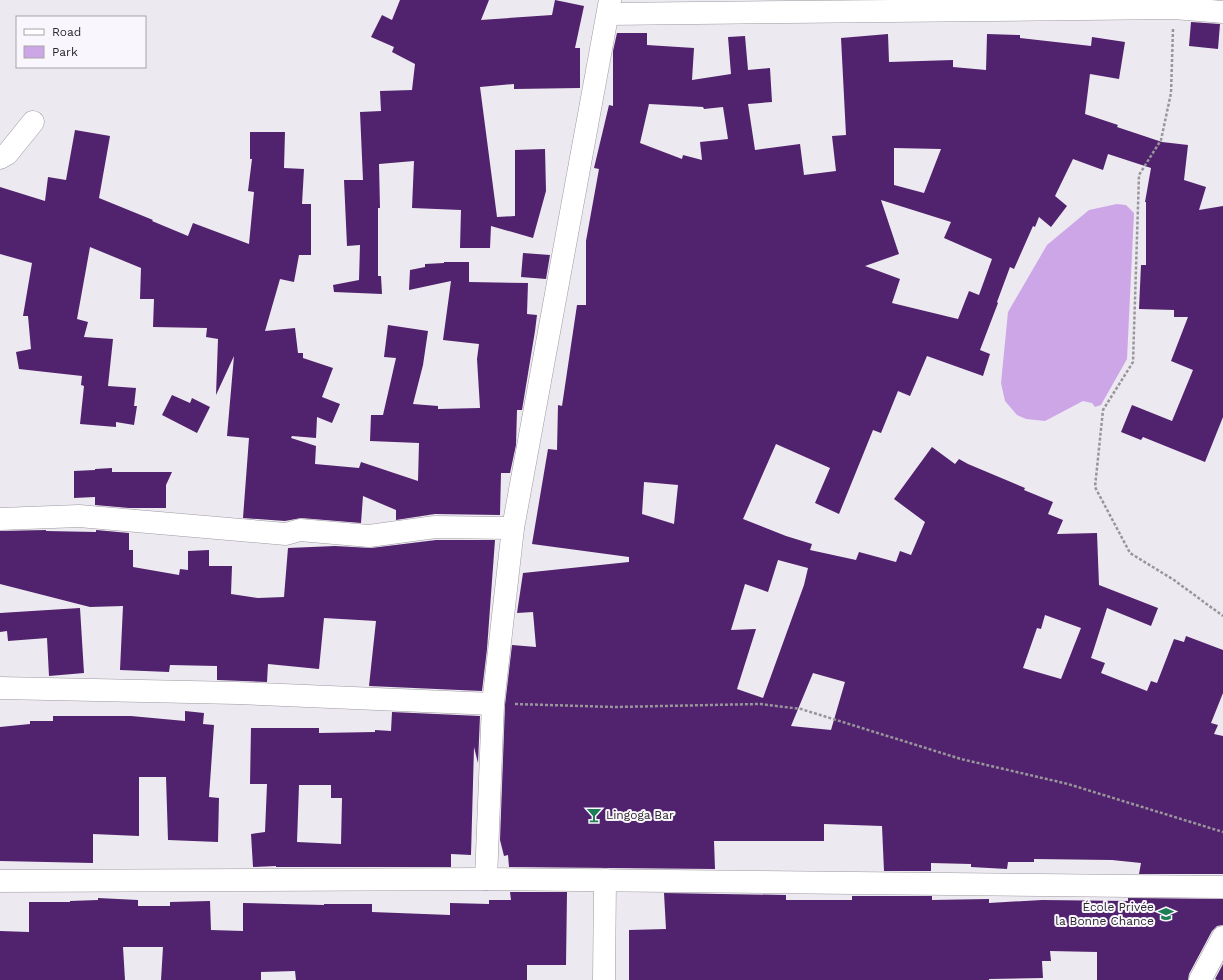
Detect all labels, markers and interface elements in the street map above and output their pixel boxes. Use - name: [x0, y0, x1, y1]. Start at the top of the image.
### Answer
- legend: [16, 16, 146, 68]
- text: Road: [52, 25, 81, 39]
- text: Park: [52, 45, 78, 59]
- bar icon: Lingoga Bar: [585, 806, 603, 824]
- place label: Lingoga Bar: [606, 808, 674, 822]
- place label: École Privée la Bonne Chance: [1055, 900, 1154, 928]
- school or university icon: École Privée la Bonne Chance: [1157, 905, 1175, 923]

